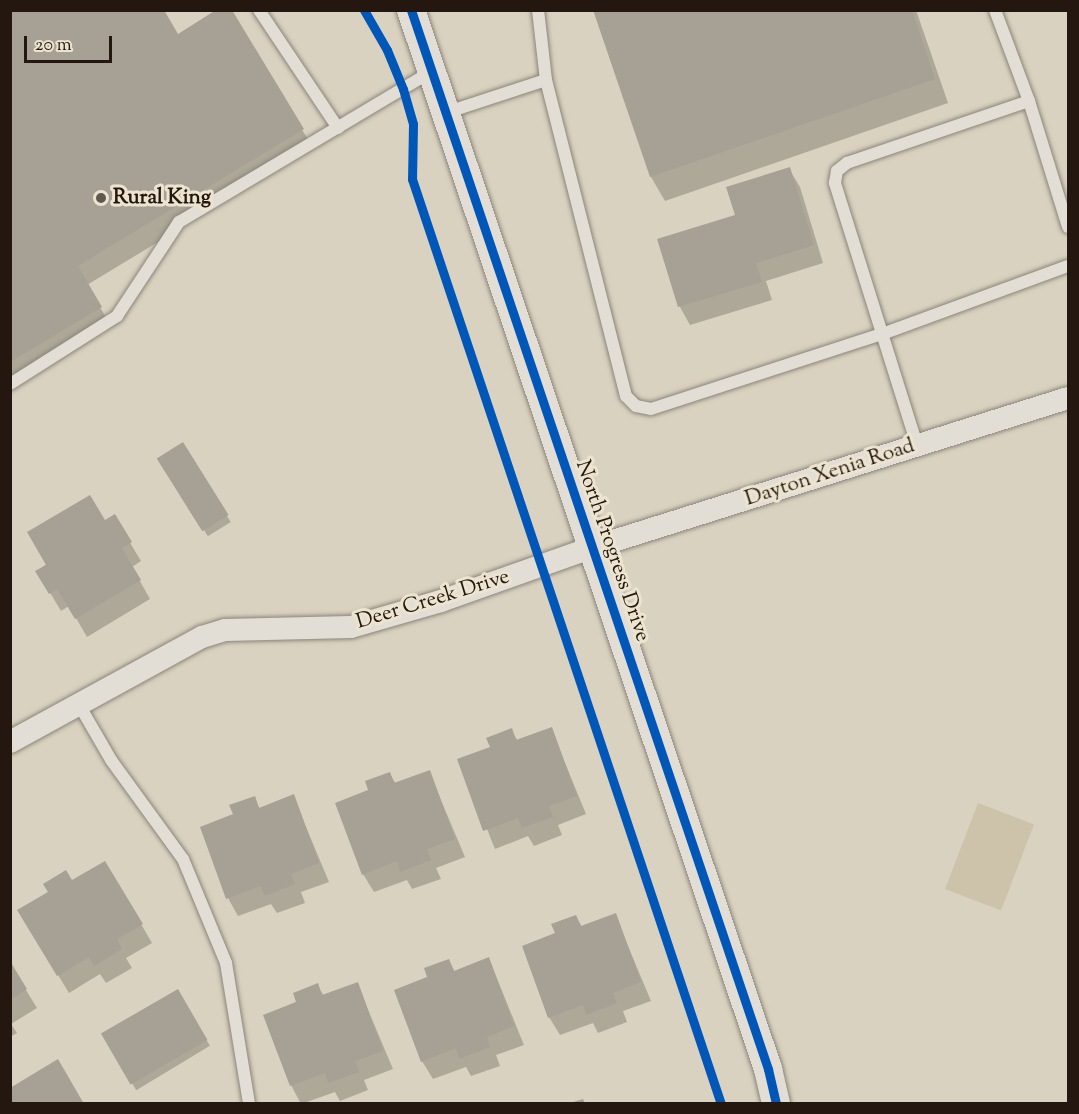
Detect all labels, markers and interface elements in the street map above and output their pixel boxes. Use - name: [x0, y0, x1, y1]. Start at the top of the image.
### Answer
- scale bar: [27, 24, 116, 62]
- text: 20 m: [35, 33, 72, 59]
- place label: Rural King: [113, 185, 211, 211]
- marker: Rural King: [94, 191, 108, 205]
- street label: Dayton Xenia Road: [742, 434, 918, 512]
- street label: North Progress Drive: [569, 457, 655, 645]
- street label: Deer Creek Drive: [353, 565, 513, 635]

